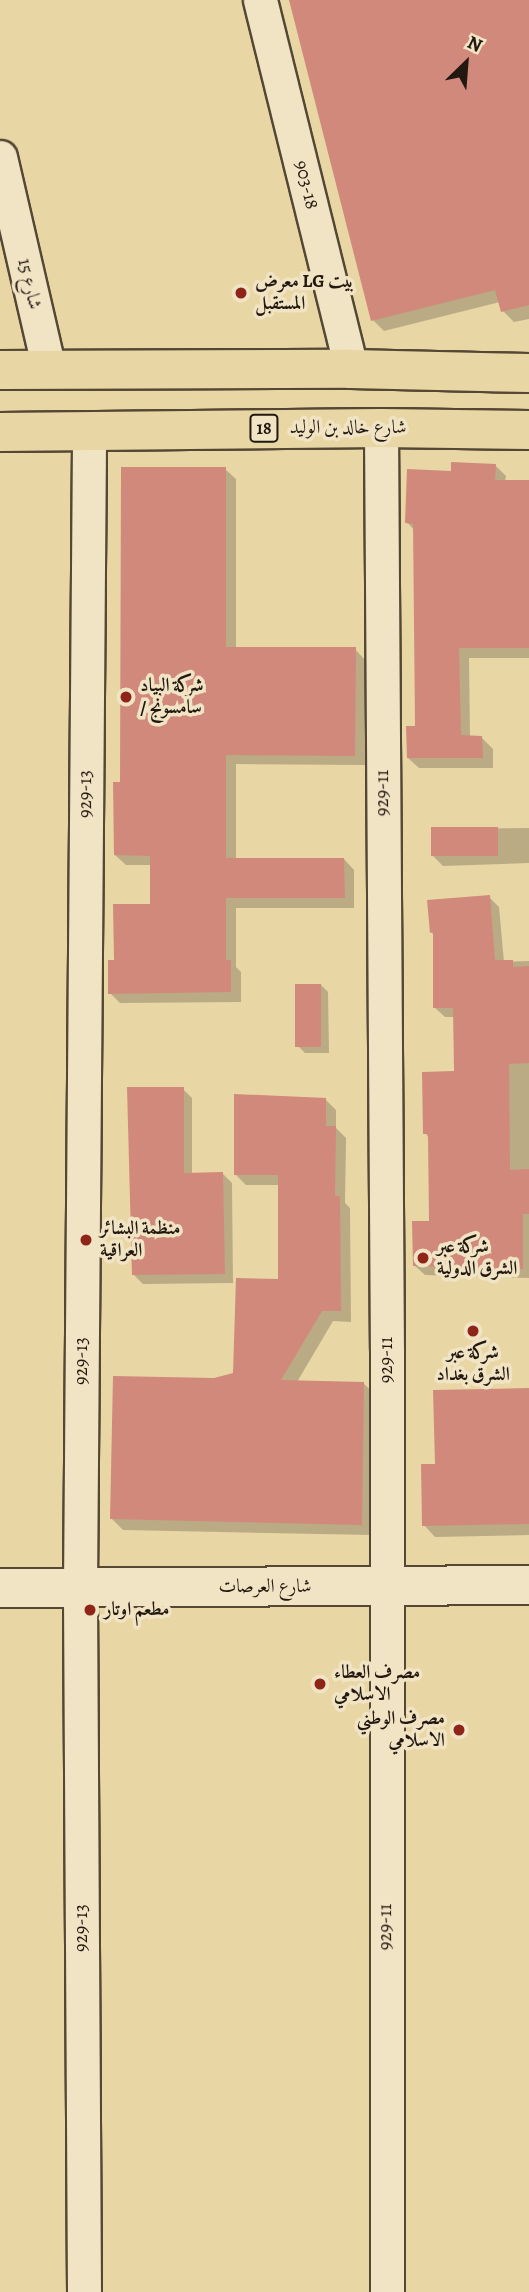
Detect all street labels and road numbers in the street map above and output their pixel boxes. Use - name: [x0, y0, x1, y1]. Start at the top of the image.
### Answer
- street label: 903-18: [289, 158, 323, 212]
- street label: شارع 15: [12, 256, 46, 312]
- road number: 18: [248, 414, 280, 442]
- street label: شارع خالد بن الوليد: [289, 417, 407, 439]
- street label: 929-13: [75, 770, 97, 818]
- street label: 929-11: [372, 770, 394, 816]
- street label: 929-13: [71, 1337, 93, 1385]
- street label: 929-11: [376, 1337, 398, 1383]
- street label: شارع العرصات: [219, 1576, 311, 1598]
- street label: 929-13: [71, 1904, 93, 1952]
- street label: 929-11: [375, 1904, 397, 1950]

